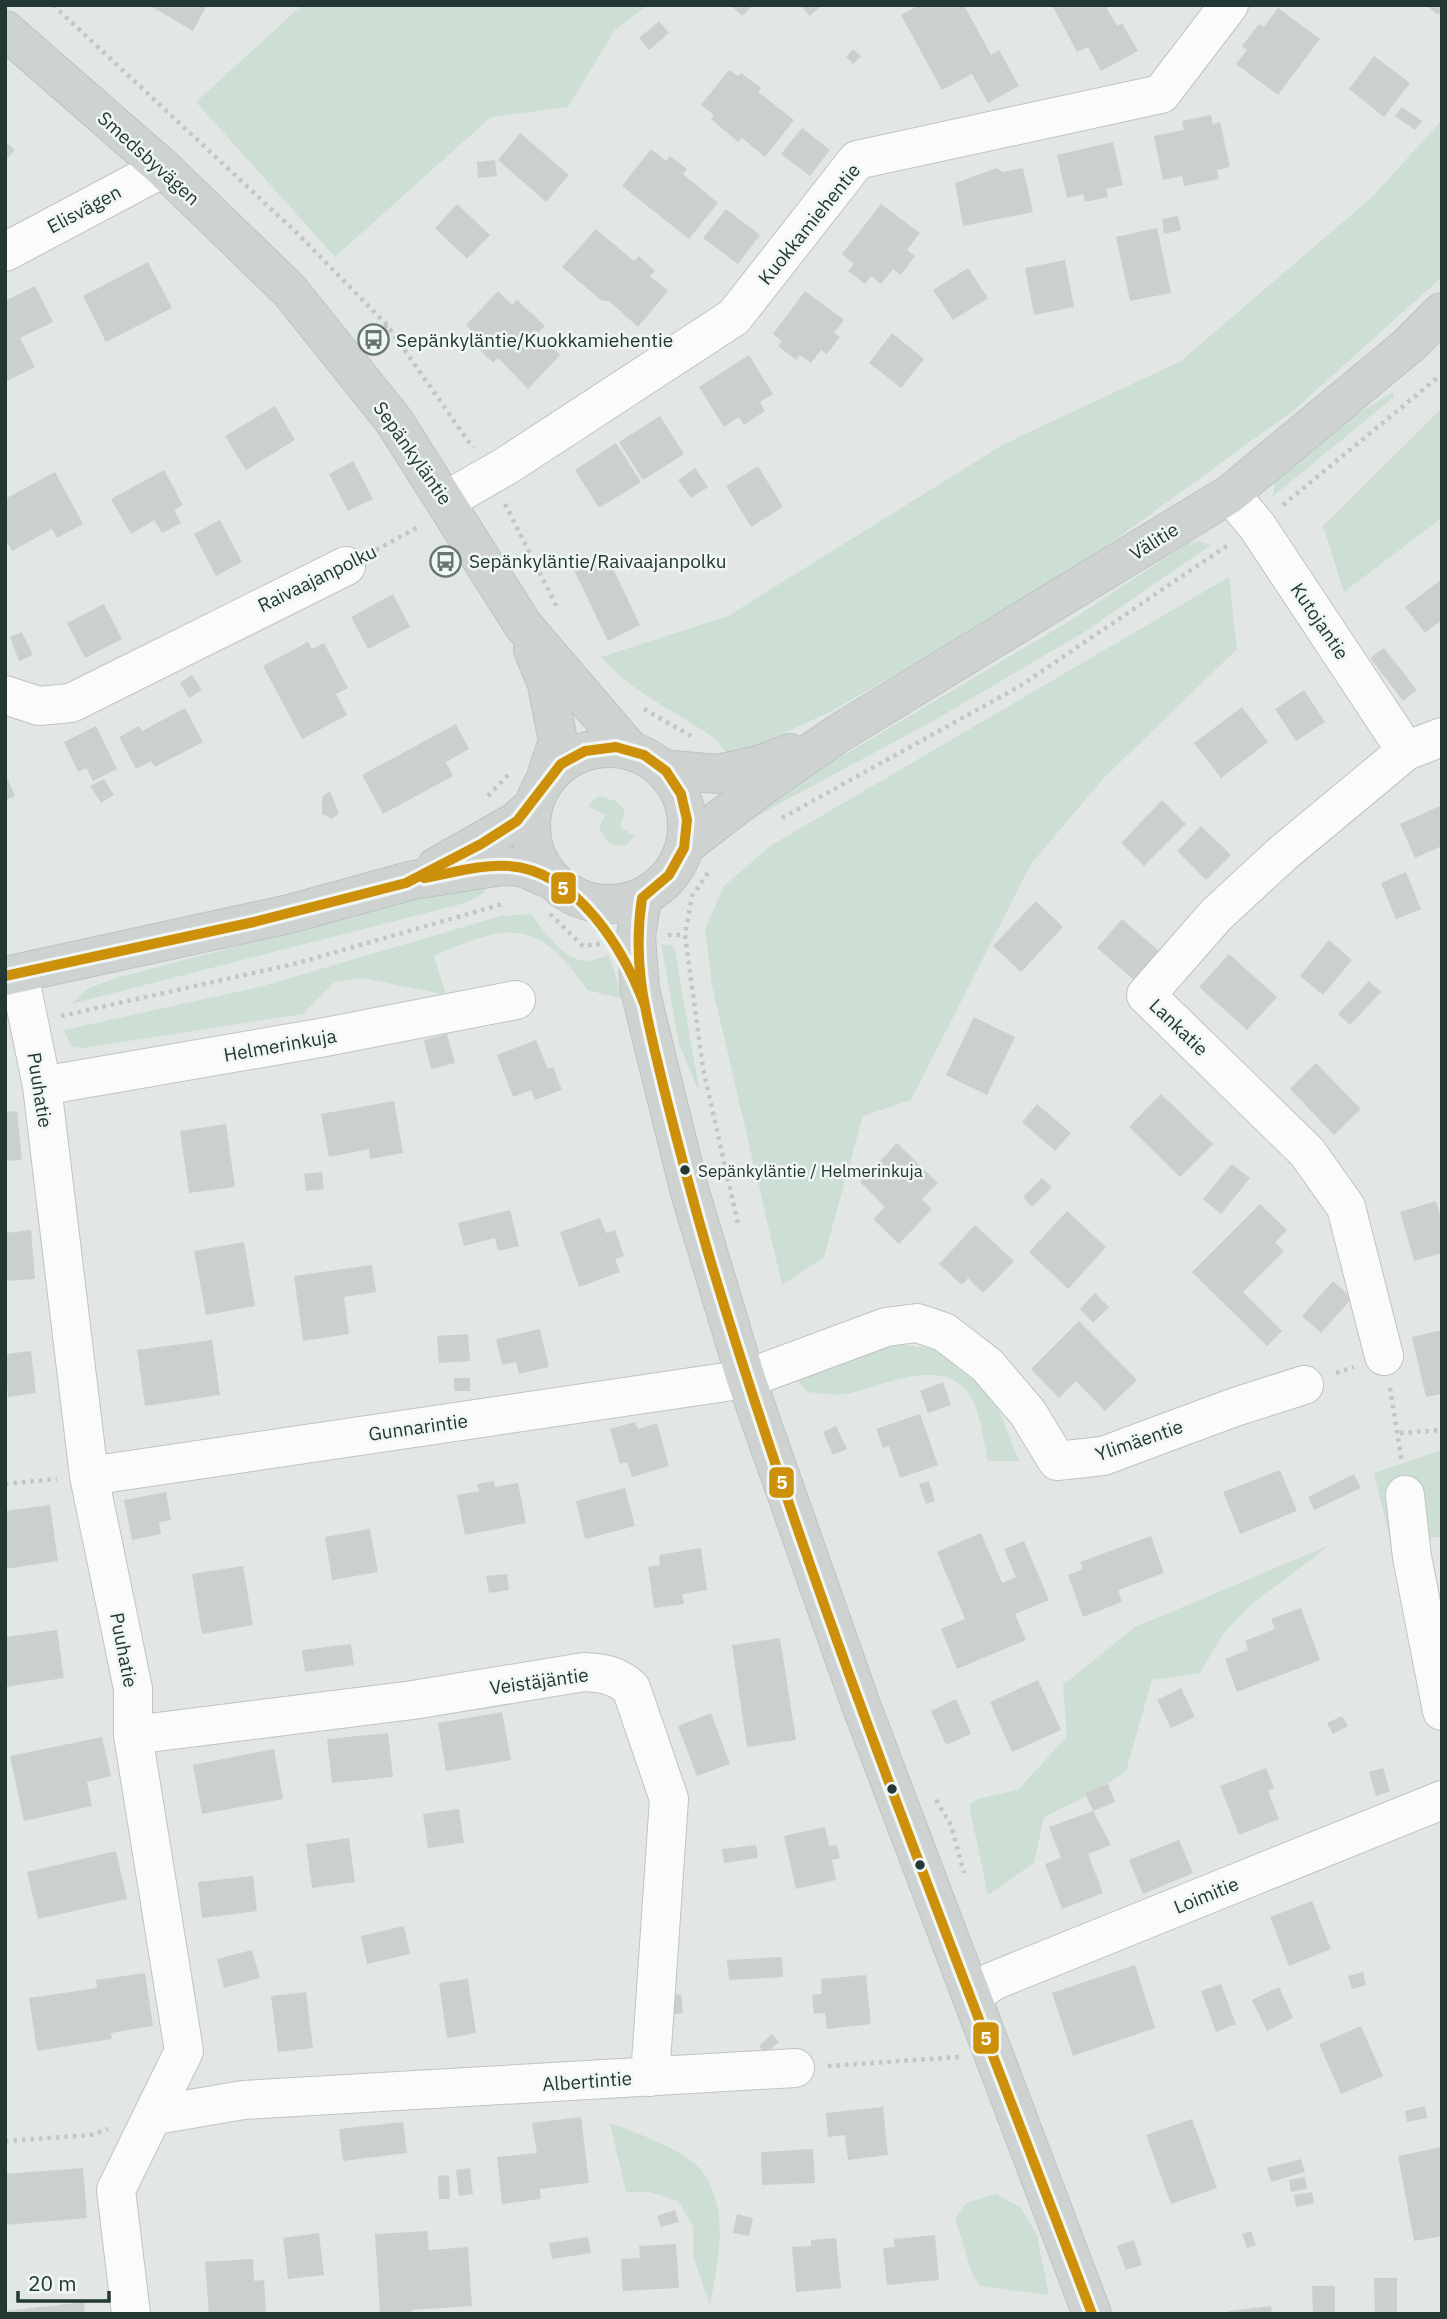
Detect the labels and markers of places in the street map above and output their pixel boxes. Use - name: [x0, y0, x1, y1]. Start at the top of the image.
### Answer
- bus stop icon: Sepänkyläntie/Kuokkamiehentie: [356, 323, 390, 357]
- place label: Sepänkyläntie/Kuokkamiehentie: [396, 328, 673, 352]
- bus stop icon: Sepänkyläntie/Raivaajanpolku: [429, 544, 463, 578]
- place label: Sepänkyläntie/Raivaajanpolku: [469, 549, 727, 573]
- place label: Sepänkyläntie / Helmerinkuja: [698, 1160, 923, 1182]
- marker: Sepänkyläntie / Helmerinkuja: [678, 1163, 692, 1177]
- unlabelled marker: [885, 1782, 899, 1796]
- unlabelled marker: [913, 1858, 927, 1872]

